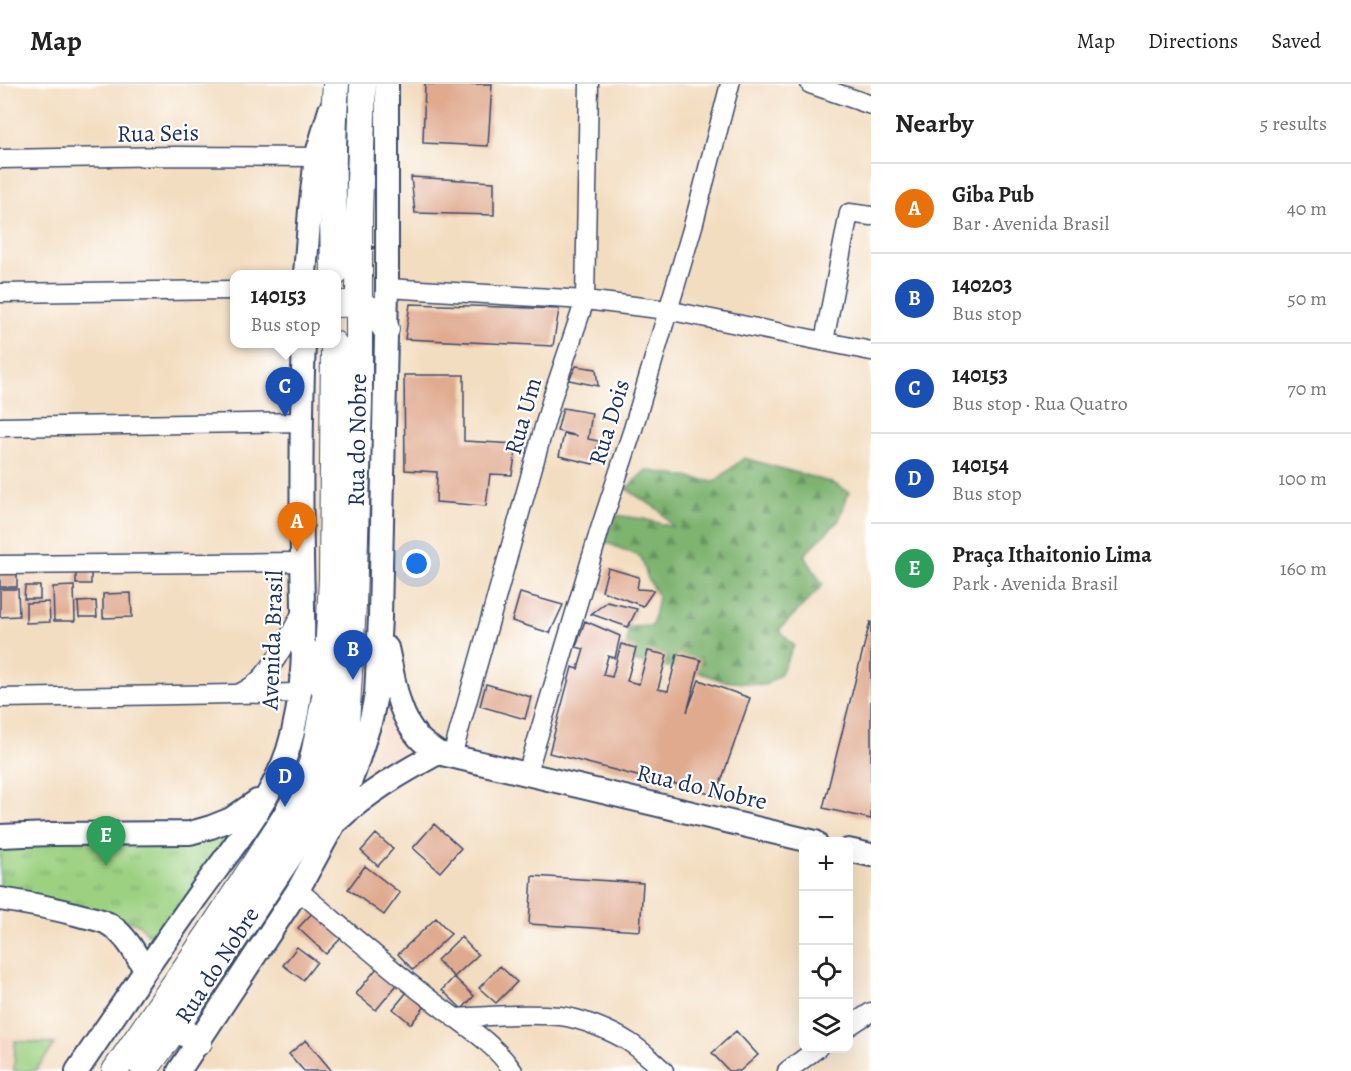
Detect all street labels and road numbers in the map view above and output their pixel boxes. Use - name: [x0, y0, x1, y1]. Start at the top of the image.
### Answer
- street label: Rua Seis: [117, 116, 199, 150]
- street label: Rua do Nobre: [340, 373, 374, 507]
- street label: Rua Um: [497, 374, 549, 458]
- street label: Rua Dois: [581, 375, 637, 469]
- street label: Avenida Brasil: [254, 569, 290, 711]
- street label: Rua do Nobre: [634, 756, 770, 818]
- street label: Rua do Nobre: [167, 900, 267, 1030]

